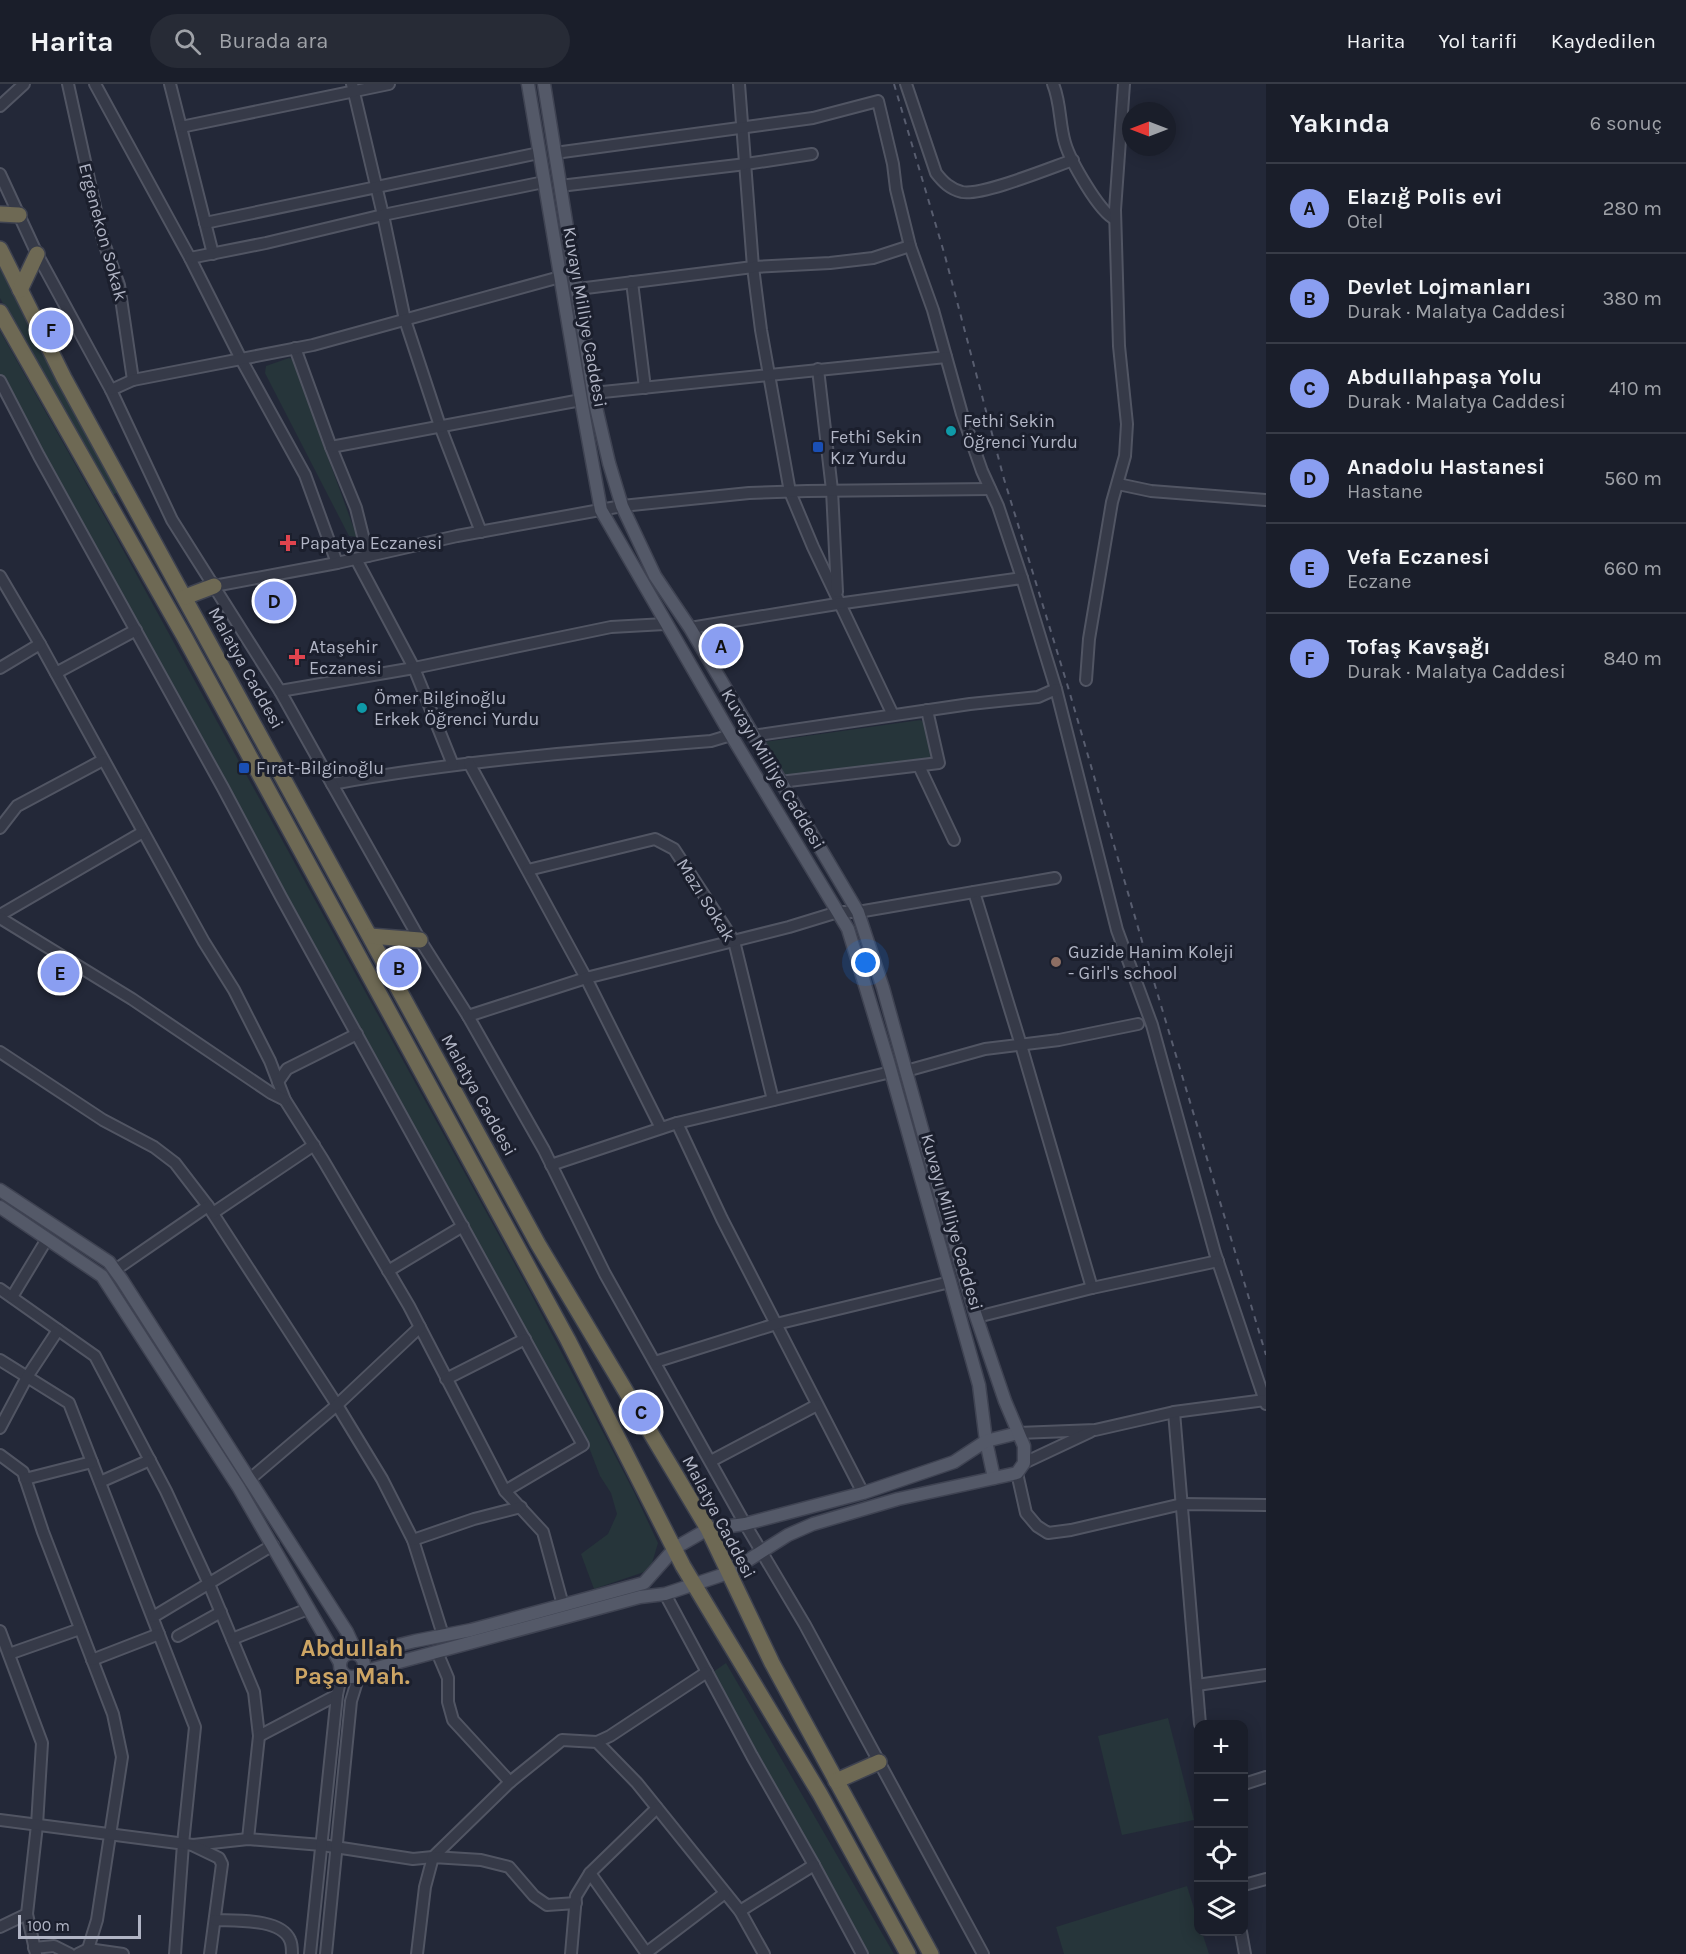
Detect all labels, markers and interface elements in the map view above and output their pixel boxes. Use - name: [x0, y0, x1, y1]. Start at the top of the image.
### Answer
- search box: [150, 14, 570, 68]
- text: Harita: [30, 25, 114, 58]
- icon: search: [171, 25, 204, 58]
- text: Burada ara: [219, 28, 328, 54]
- text: Harita: [1346, 29, 1405, 53]
- text: Yol tarifi: [1438, 29, 1518, 53]
- text: Kaydedilen: [1551, 29, 1656, 53]
- north arrow: [1122, 102, 1176, 156]
- text: Yakında: [1290, 108, 1390, 139]
- text: 6 sonuç: [1590, 112, 1662, 135]
- street label: Ergenekon Sokak: [74, 161, 132, 303]
- text: Elazığ Polis evi: [1347, 184, 1503, 210]
- text: A: [1303, 197, 1316, 220]
- text: 280 m: [1603, 197, 1662, 220]
- text: Otel: [1347, 210, 1383, 233]
- street label: Kuvayı Milliye Caddesi: [558, 225, 612, 409]
- text: Devlet Lojmanları: [1347, 274, 1531, 300]
- text: B: [1303, 287, 1316, 310]
- text: 380 m: [1603, 287, 1662, 310]
- text: Durak · Malatya Caddesi: [1347, 300, 1566, 323]
- pin: F: [32, 308, 70, 352]
- text: Abdullahpaşa Yolu: [1347, 364, 1542, 390]
- text: C: [1303, 377, 1316, 400]
- text: 410 m: [1609, 377, 1662, 400]
- text: Durak · Malatya Caddesi: [1347, 390, 1566, 413]
- place label: Fethi Sekin Öğrenci Yurdu: [963, 410, 1078, 453]
- marker: Fethi Sekin Öğrenci Yurdu: [944, 424, 958, 438]
- place label: Fethi Sekin Kız Yurdu: [830, 426, 922, 469]
- marker: Fethi Sekin Kız Yurdu: [811, 440, 825, 454]
- text: Anadolu Hastanesi: [1347, 454, 1545, 480]
- text: D: [1303, 467, 1316, 490]
- text: 560 m: [1604, 467, 1662, 490]
- text: Hastane: [1347, 480, 1423, 503]
- place label: Papatya Eczanesi: [300, 532, 442, 554]
- marker: Papatya Eczanesi: [281, 536, 295, 550]
- text: Vefa Eczanesi: [1347, 544, 1490, 570]
- text: E: [1304, 557, 1315, 580]
- text: 660 m: [1604, 557, 1662, 580]
- text: Eczane: [1347, 570, 1411, 593]
- pin: D: [254, 578, 294, 624]
- street label: Malatya Caddesi: [203, 603, 289, 733]
- pin: A: [702, 624, 740, 668]
- text: Tofaş Kavşağı: [1347, 634, 1490, 660]
- place label: Ataşehir Eczanesi: [309, 636, 382, 679]
- text: F: [1304, 647, 1315, 670]
- text: 840 m: [1603, 647, 1662, 670]
- marker: Ataşehir Eczanesi: [290, 650, 304, 664]
- text: Durak · Malatya Caddesi: [1347, 660, 1566, 683]
- street label: Kuvayı Milliye Caddesi: [716, 685, 830, 853]
- place label: Ömer Bilginoğlu Erkek Öğrenci Yurdu: [374, 687, 539, 730]
- marker: Ömer Bilginoğlu Erkek Öğrenci Yurdu: [355, 701, 369, 715]
- place label: Fırat-Bilginoğlu: [256, 757, 384, 779]
- marker: Fırat-Bilginoğlu: [237, 761, 251, 775]
- street label: Mazı Sokak: [672, 854, 740, 946]
- place label: Guzide Hanim Koleji - Girl's school: [1068, 941, 1234, 984]
- pin: B: [380, 946, 418, 990]
- your location: [851, 948, 880, 977]
- pin: E: [40, 950, 80, 996]
- marker: Guzide Hanim Koleji - Girl's school: [1049, 955, 1063, 969]
- street label: Malatya Caddesi: [436, 1030, 522, 1160]
- street label: Kuvayı Milliye Caddesi: [916, 1131, 988, 1313]
- pin: C: [622, 1390, 660, 1434]
- street label: Malatya Caddesi: [677, 1452, 761, 1582]
- district label: Abdullah Paşa Mah.: [294, 1634, 410, 1690]
- map controls: [1194, 1720, 1248, 1936]
- button: +: [1194, 1720, 1248, 1774]
- button: −: [1194, 1774, 1248, 1828]
- button: locate: [1194, 1828, 1248, 1882]
- button: layers: [1194, 1882, 1248, 1936]
- scale bar: [18, 1912, 141, 1940]
- text: 100 m: [27, 1916, 70, 1935]

